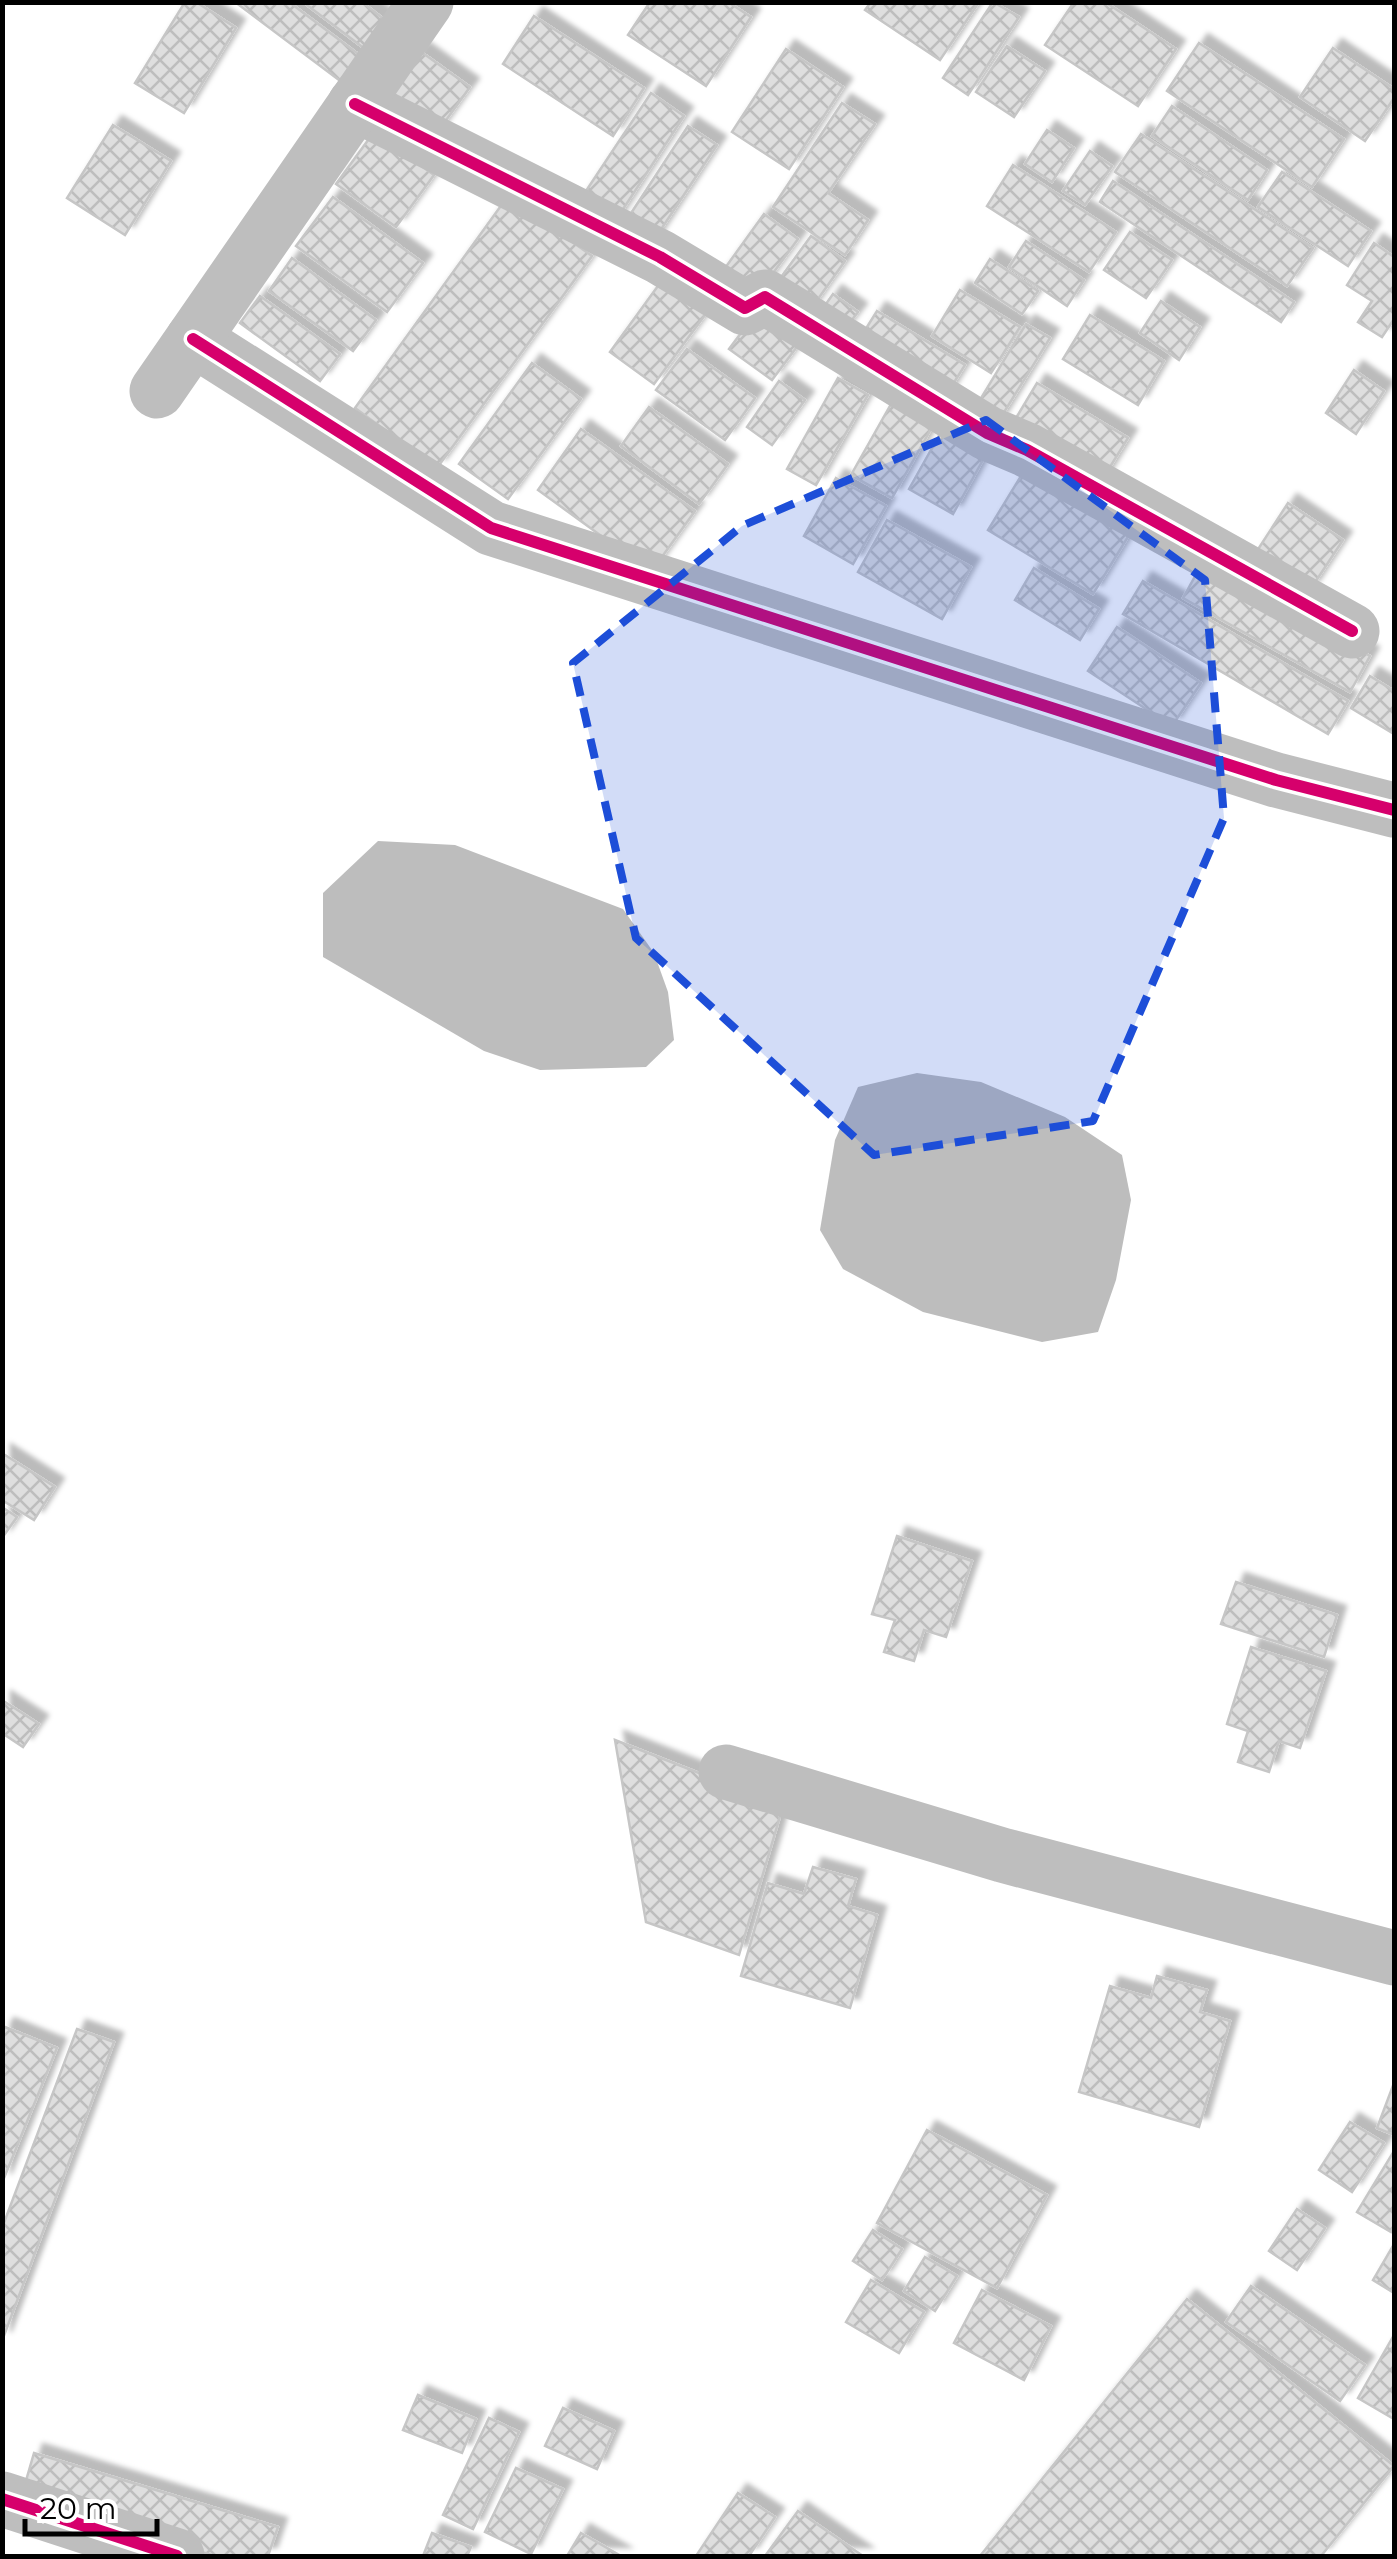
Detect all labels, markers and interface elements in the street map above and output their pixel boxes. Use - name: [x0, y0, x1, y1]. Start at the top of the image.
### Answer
- scale bar: [25, 2474, 158, 2536]
- text: 20 m: [40, 2490, 117, 2527]

